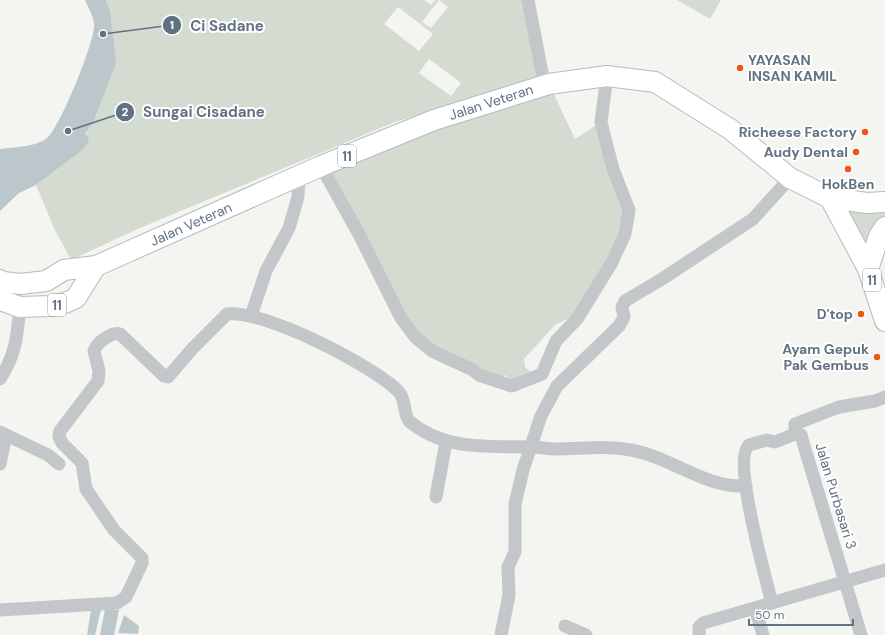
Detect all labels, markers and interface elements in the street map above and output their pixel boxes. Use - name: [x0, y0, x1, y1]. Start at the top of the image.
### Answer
- callout: Ci Sadane: [162, 12, 272, 39]
- text: Ci Sadane: [190, 16, 264, 36]
- text: 1: [170, 17, 174, 33]
- place label: YAYASAN INSAN KAMIL: [748, 51, 837, 85]
- marker: YAYASAN INSAN KAMIL: [735, 63, 745, 73]
- street label: Jalan Veteran: [447, 80, 535, 124]
- callout: Sungai Cisadane: [115, 99, 273, 126]
- text: Sungai Cisadane: [143, 102, 265, 122]
- text: 2: [122, 104, 129, 120]
- place label: Richeese Factory: [739, 123, 858, 141]
- marker: Richeese Factory: [860, 127, 870, 137]
- place label: Audy Dental: [764, 143, 848, 161]
- road number: 11: [338, 145, 356, 167]
- marker: Audy Dental: [851, 147, 861, 157]
- marker: HokBen: [843, 164, 853, 174]
- place label: HokBen: [822, 175, 874, 193]
- street label: Jalan Veteran: [147, 198, 235, 250]
- road number: 11: [863, 269, 881, 291]
- road number: 11: [48, 294, 66, 316]
- place label: D'top: [817, 305, 853, 323]
- marker: D'top: [856, 309, 866, 319]
- place label: Ayam Gepuk Pak Gembus: [782, 340, 869, 374]
- marker: Ayam Gepuk Pak Gembus: [872, 352, 882, 362]
- street label: Jalan Purbasari 3: [811, 441, 861, 551]
- scale bar: [749, 601, 853, 627]
- text: 50 m: [755, 607, 784, 623]

